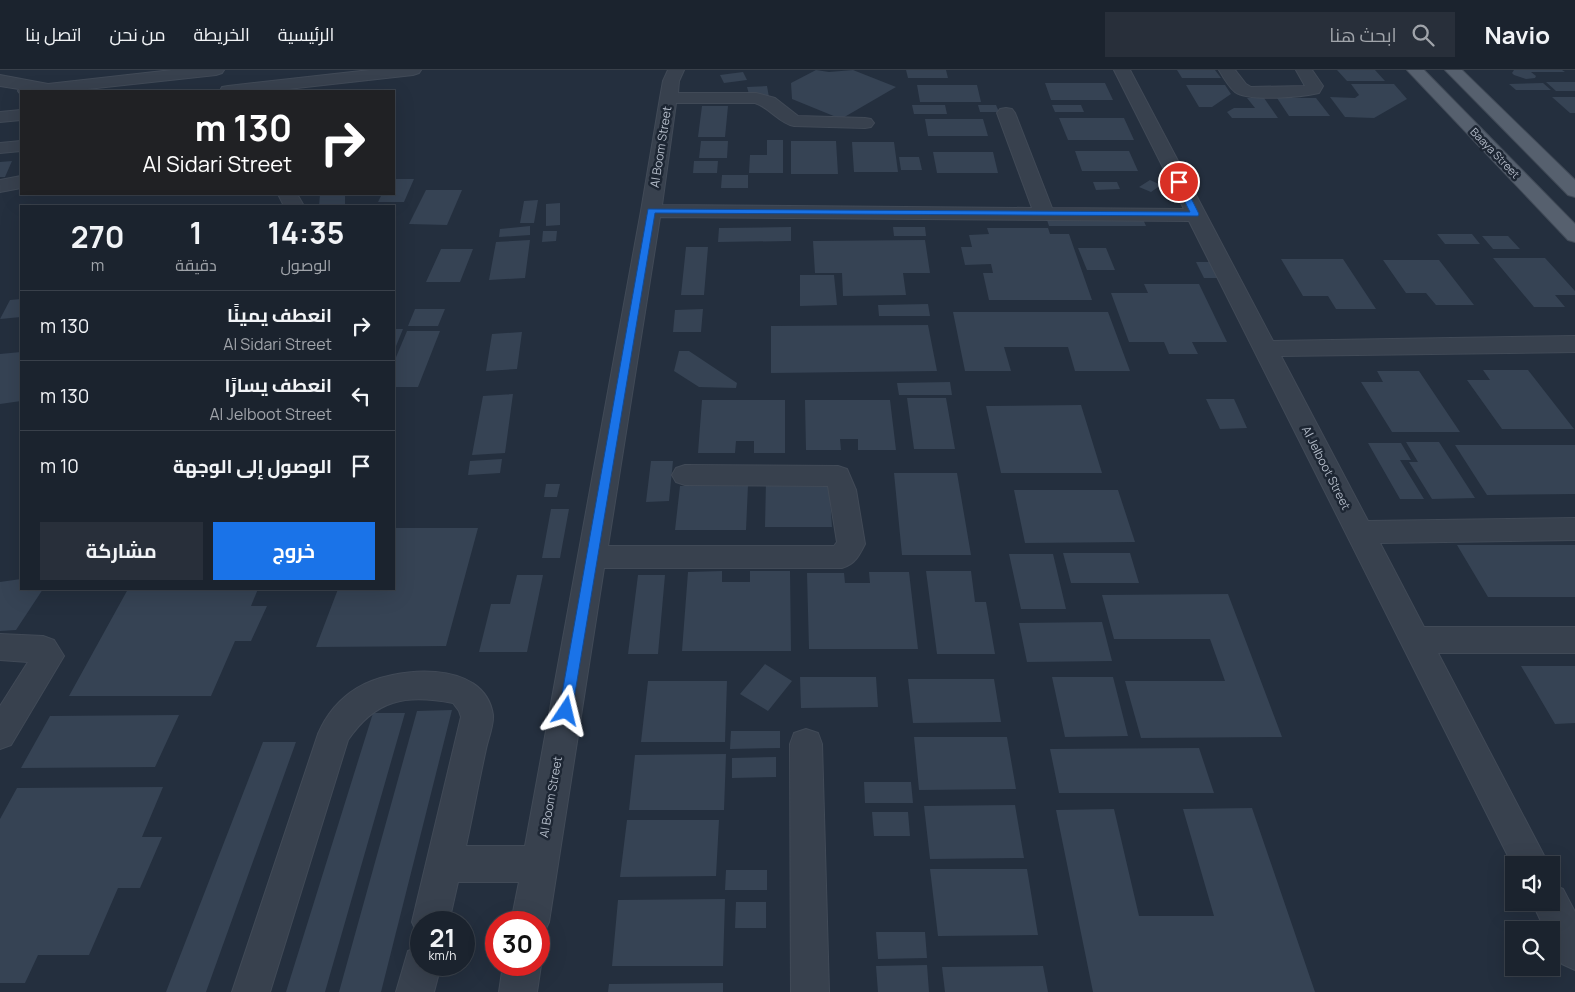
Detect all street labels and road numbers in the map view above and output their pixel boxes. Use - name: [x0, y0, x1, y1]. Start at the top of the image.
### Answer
- street label: Al Boom Street: [646, 105, 675, 189]
- street label: Baaya Street: [1467, 124, 1523, 181]
- street label: Al Jelboot Street: [1298, 423, 1355, 513]
- street label: Al Boom Street: [535, 755, 566, 839]

